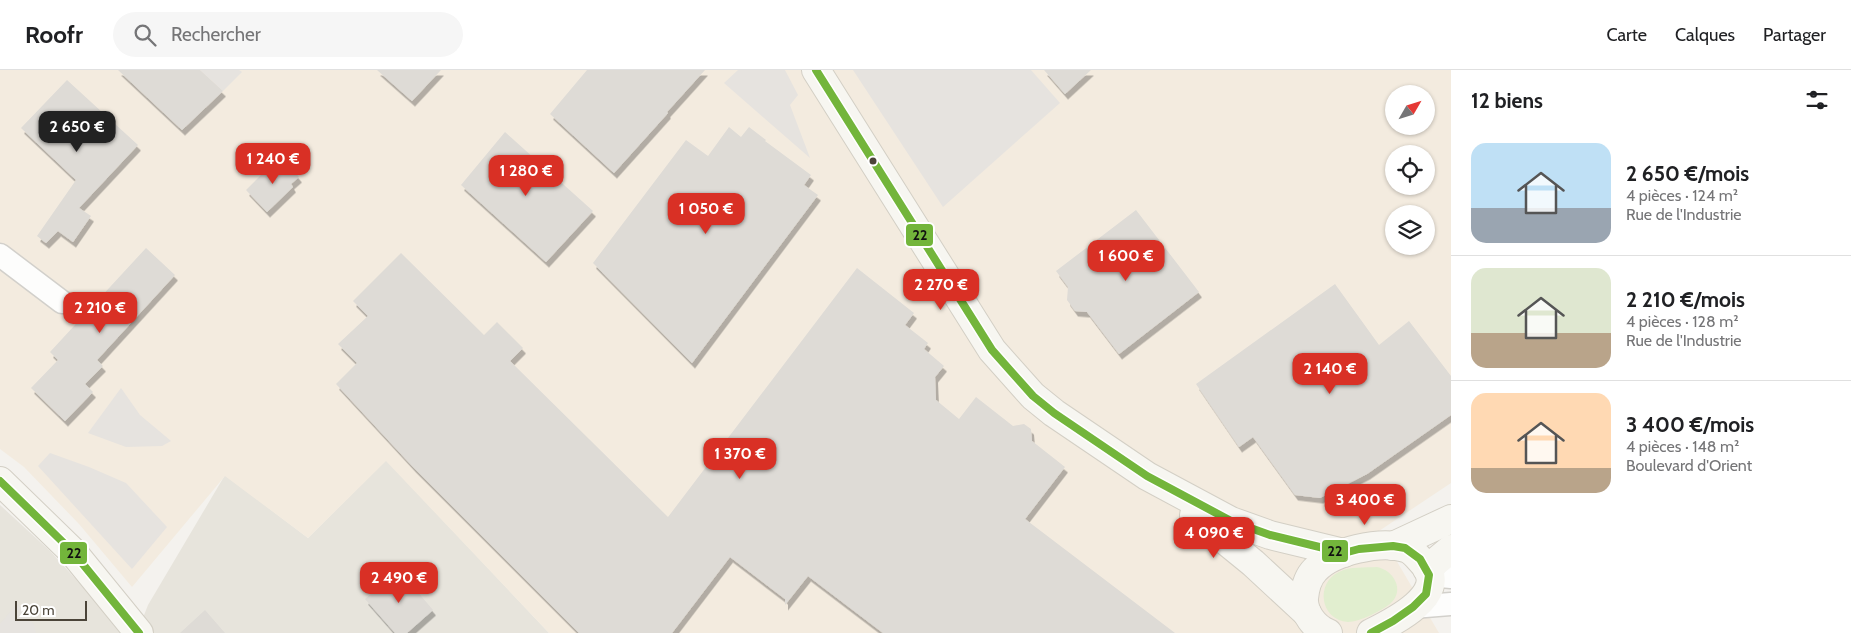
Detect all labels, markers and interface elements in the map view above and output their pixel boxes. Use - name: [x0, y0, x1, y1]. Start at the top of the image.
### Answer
- search box: [113, 12, 463, 57]
- text: Roofr: [25, 20, 83, 49]
- icon: search: [131, 21, 159, 49]
- text: Rechercher: [171, 23, 261, 46]
- text: Carte: [1606, 24, 1647, 46]
- text: Calques: [1675, 24, 1735, 46]
- text: Partager: [1763, 24, 1826, 46]
- north arrow: [1385, 85, 1435, 135]
- map controls: [1385, 85, 1435, 255]
- icon: filters: [1803, 86, 1831, 114]
- text: 12 biens: [1471, 88, 1543, 113]
- pin: 2 650 €: [31, 111, 123, 153]
- text: 2 650 €: [50, 117, 104, 136]
- pin: 1 240 €: [227, 142, 319, 185]
- button: locate: [1385, 145, 1435, 195]
- text: 1 240 €: [246, 149, 300, 168]
- pin: 1 280 €: [480, 154, 572, 197]
- unlabelled marker: [868, 156, 878, 166]
- text: 1 280 €: [500, 161, 552, 180]
- text: 2 650 €/mois: [1626, 161, 1749, 186]
- icon: home: [1511, 163, 1571, 223]
- text: 4 pièces · 124 m²: [1626, 186, 1738, 205]
- pin: 1 050 €: [660, 192, 752, 235]
- text: 1 050 €: [679, 199, 733, 218]
- button: layers: [1385, 205, 1435, 255]
- text: Rue de l'Industrie: [1626, 205, 1742, 224]
- line badge: 22: [905, 223, 934, 247]
- text: 22: [913, 226, 927, 244]
- pin: 1 600 €: [1080, 240, 1172, 282]
- text: 1 600 €: [1099, 246, 1153, 265]
- pin: 2 270 €: [895, 268, 987, 311]
- text: 2 270 €: [914, 275, 968, 294]
- text: 2 210 €/mois: [1626, 287, 1745, 312]
- icon: home: [1511, 288, 1571, 348]
- pin: 2 210 €: [54, 292, 146, 334]
- text: 2 210 €: [74, 298, 126, 317]
- text: 4 pièces · 128 m²: [1626, 312, 1739, 331]
- text: Rue de l'Industrie: [1626, 331, 1742, 350]
- pin: 2 140 €: [1284, 352, 1376, 395]
- text: 2 140 €: [1303, 359, 1357, 378]
- text: 3 400 €/mois: [1626, 412, 1754, 437]
- icon: home: [1511, 413, 1571, 473]
- text: 4 pièces · 148 m²: [1626, 437, 1739, 456]
- pin: 1 370 €: [694, 438, 786, 480]
- text: 1 370 €: [714, 444, 766, 463]
- text: Boulevard d'Orient: [1626, 456, 1752, 475]
- pin: 3 400 €: [1319, 484, 1411, 526]
- text: 3 400 €: [1336, 490, 1394, 509]
- pin: 4 090 €: [1168, 516, 1260, 559]
- text: 4 090 €: [1185, 523, 1243, 542]
- line badge: 22: [1321, 539, 1349, 563]
- line badge: 22: [59, 541, 88, 565]
- text: 22: [1328, 542, 1342, 560]
- text: 22: [67, 544, 81, 562]
- pin: 2 490 €: [353, 562, 445, 604]
- text: 2 490 €: [371, 568, 427, 587]
- scale bar: [15, 598, 88, 621]
- text: 20 m: [22, 601, 55, 619]

